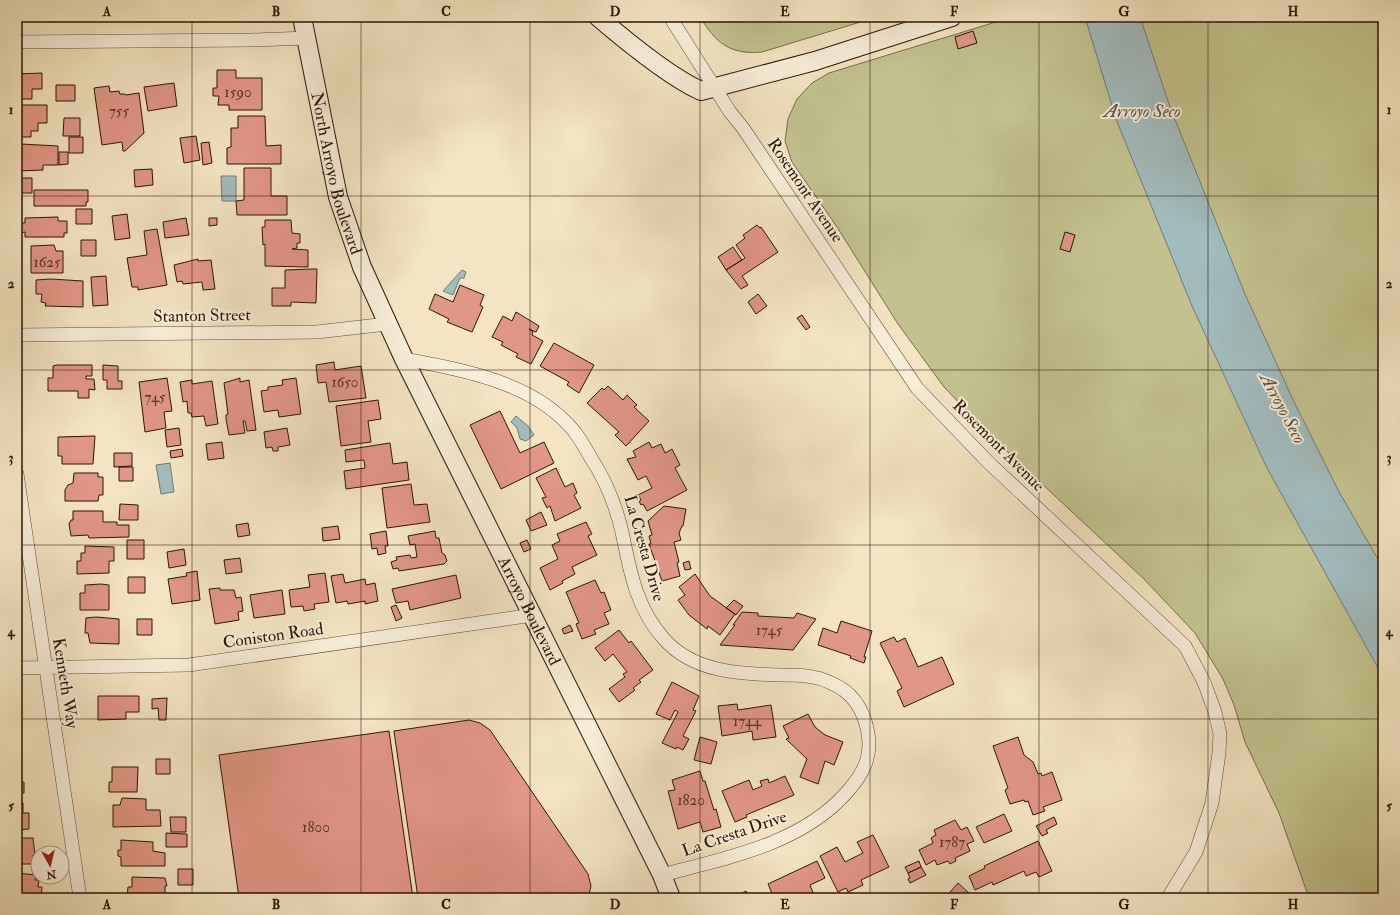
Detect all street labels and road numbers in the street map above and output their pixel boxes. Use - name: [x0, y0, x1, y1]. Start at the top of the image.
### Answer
- street label: North Arroyo Boulevard: [306, 90, 367, 258]
- street label: Rosemont Avenue: [763, 134, 848, 246]
- street label: Stanton Street: [153, 304, 251, 327]
- street label: Rosemont Avenue: [948, 395, 1049, 496]
- street label: La Cresta Drive: [619, 493, 670, 604]
- street label: Arroyo Boulevard: [493, 552, 566, 669]
- street label: Coniston Road: [221, 618, 325, 653]
- street label: Kenneth Way: [47, 636, 83, 731]
- street label: La Cresta Drive: [679, 806, 789, 861]

